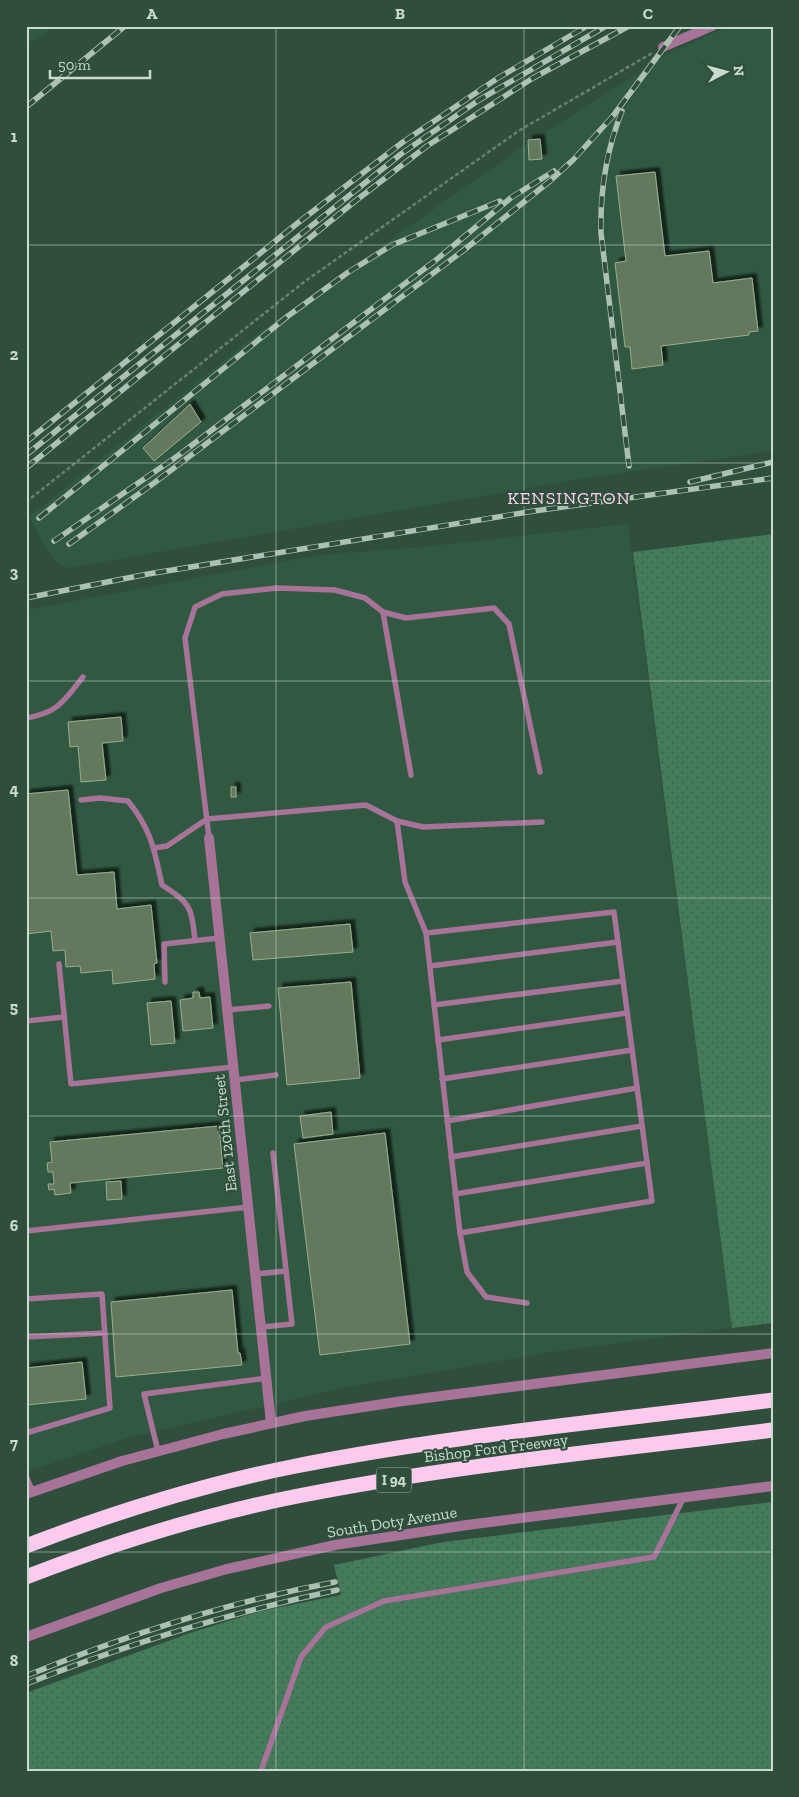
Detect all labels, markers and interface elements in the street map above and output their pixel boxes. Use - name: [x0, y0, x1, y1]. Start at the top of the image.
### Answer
- text: A: [147, 4, 158, 23]
- text: B: [395, 4, 405, 23]
- text: C: [643, 4, 653, 23]
- scale bar: [50, 48, 150, 80]
- north arrow: [702, 48, 752, 98]
- text: 50 m: [58, 56, 91, 74]
- text: N: [729, 65, 747, 77]
- text: 1: [11, 127, 18, 146]
- text: 2: [10, 345, 19, 364]
- district label: KENSINGTON: [507, 487, 631, 509]
- text: 3: [10, 563, 19, 582]
- text: 4: [9, 780, 19, 799]
- text: 5: [10, 998, 18, 1017]
- street label: East 120th Street: [209, 1073, 241, 1193]
- text: 6: [10, 1216, 19, 1235]
- street label: Bishop Ford Freeway: [423, 1430, 570, 1466]
- text: 7: [10, 1434, 18, 1453]
- road number: I 94: [376, 1468, 412, 1492]
- street label: South Doty Avenue: [326, 1502, 458, 1542]
- text: 8: [10, 1651, 19, 1670]

